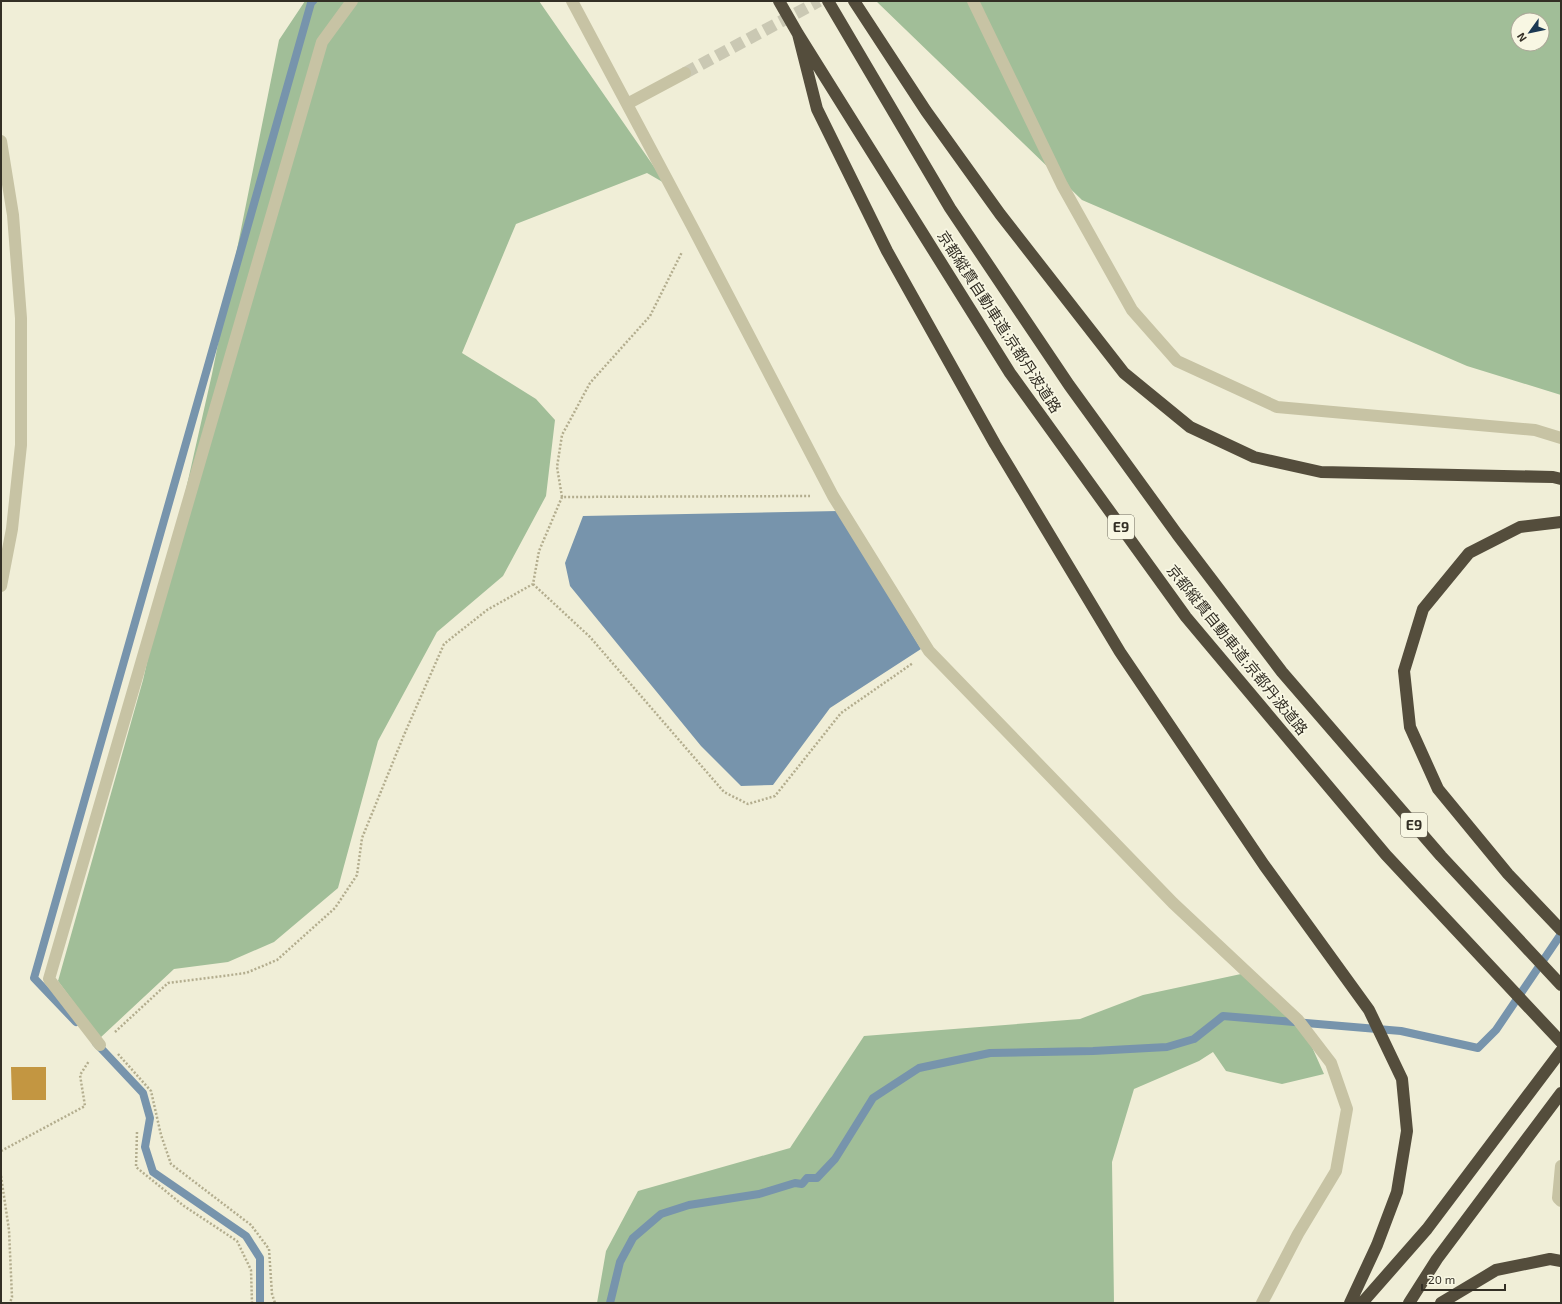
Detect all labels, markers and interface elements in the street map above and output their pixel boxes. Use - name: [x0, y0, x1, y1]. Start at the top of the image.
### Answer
- north arrow: [1510, 12, 1550, 52]
- text: N: [1514, 31, 1529, 45]
- street label: 京都縦貫自動車道;京都丹波道路: [934, 227, 1066, 416]
- road number: E9: [1108, 515, 1134, 539]
- street label: 京都縦貫自動車道;京都丹波道路: [1164, 561, 1312, 738]
- road number: E9: [1401, 813, 1427, 837]
- scale bar: [1422, 1266, 1505, 1292]
- text: 20 m: [1428, 1272, 1455, 1286]

